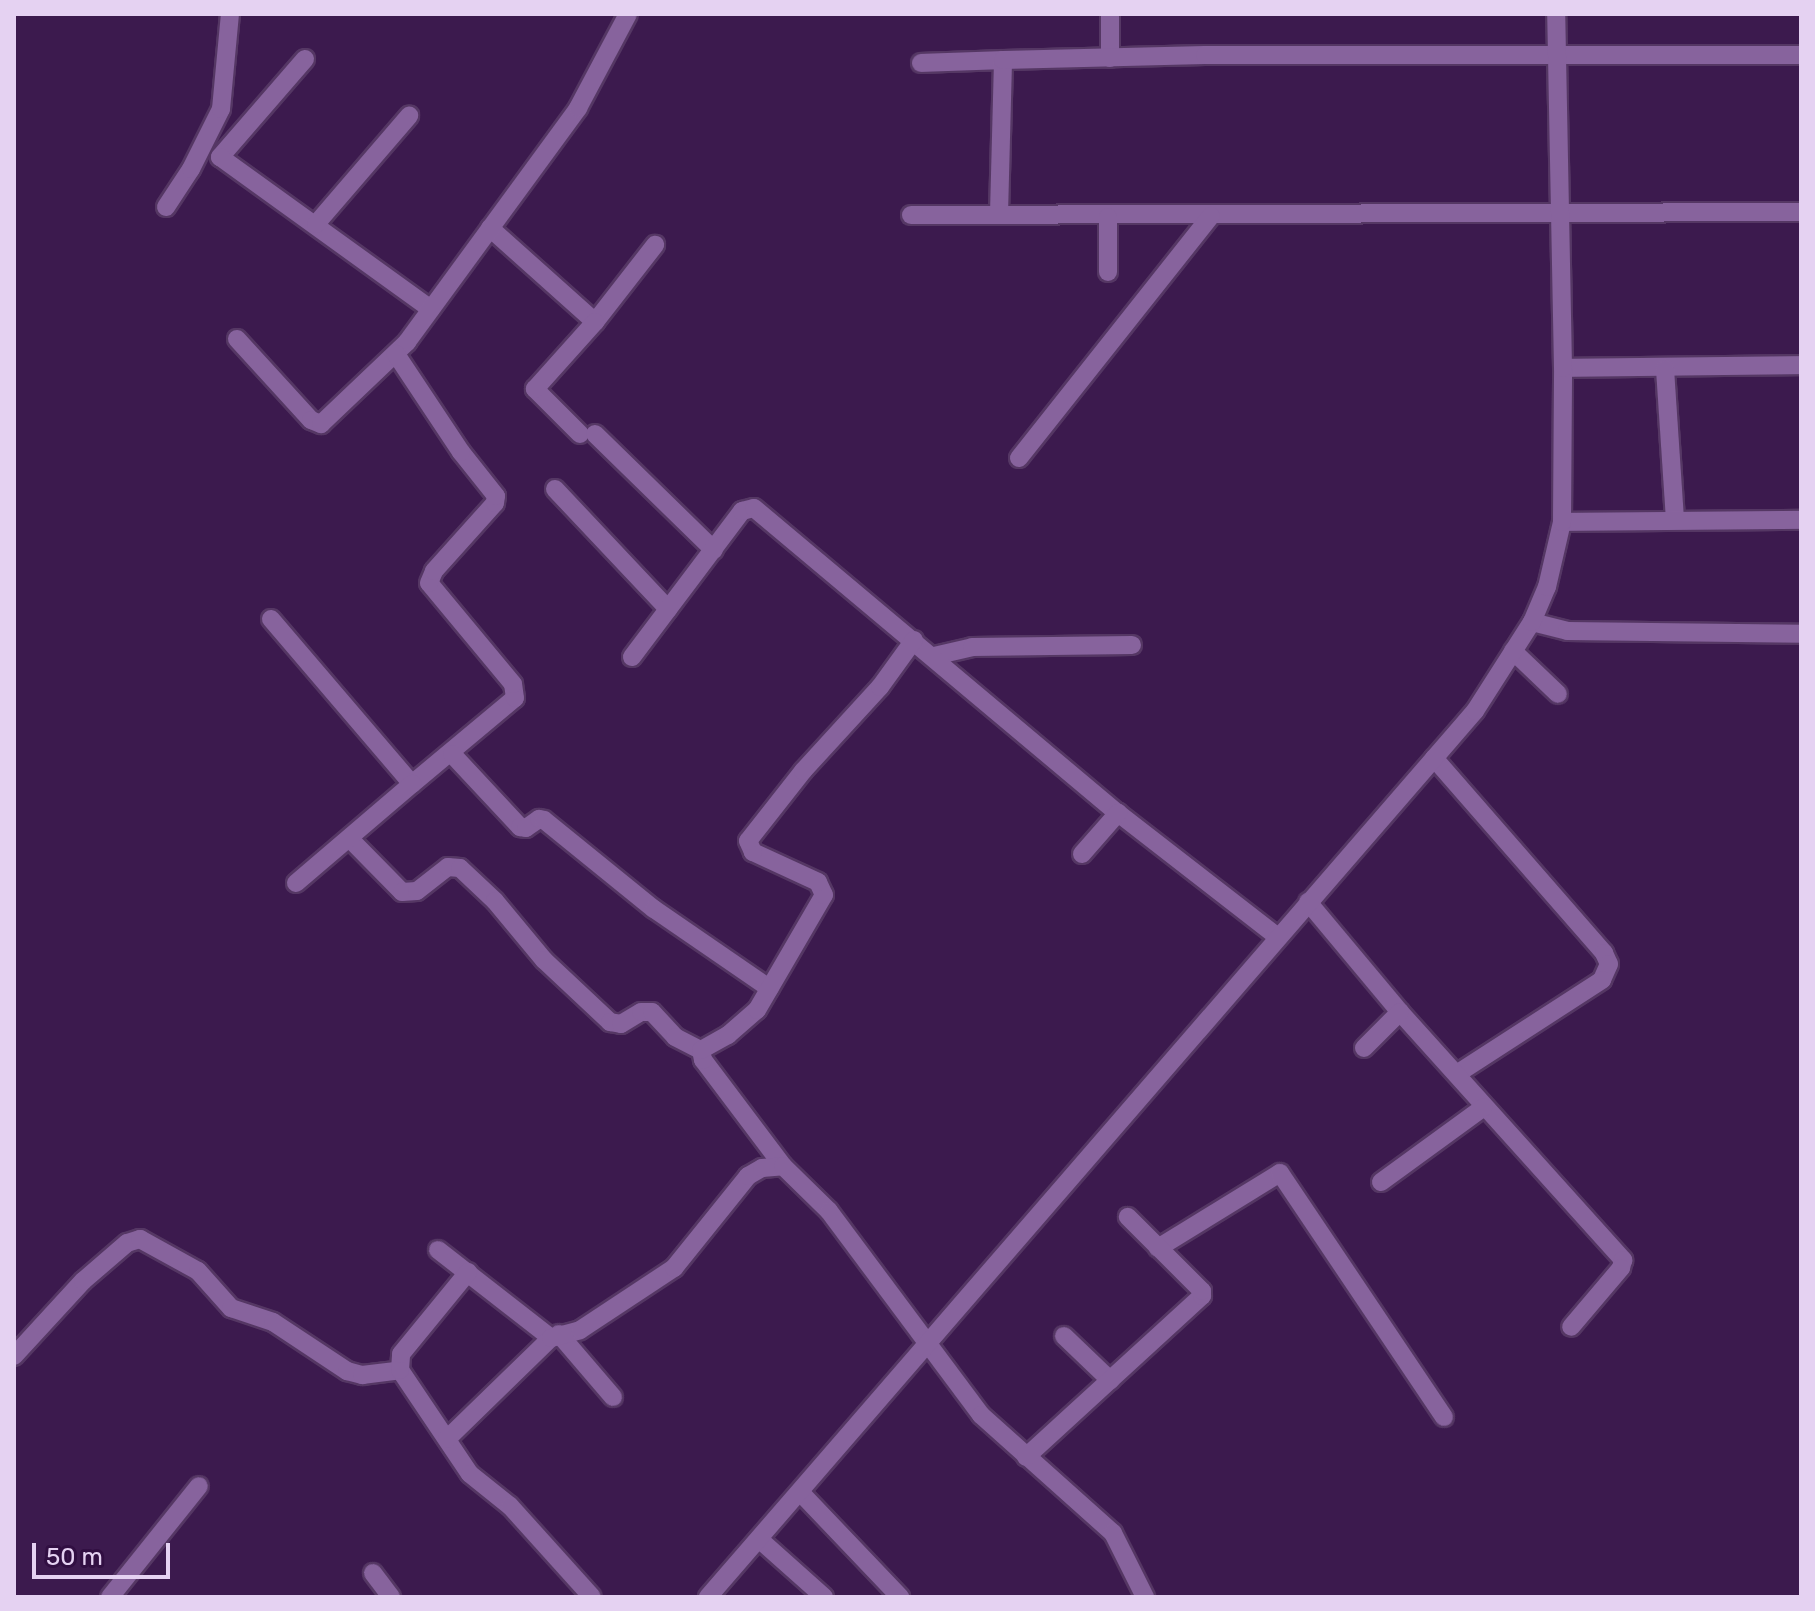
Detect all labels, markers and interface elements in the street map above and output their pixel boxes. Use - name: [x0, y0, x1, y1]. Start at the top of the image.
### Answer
- scale bar: [36, 1527, 174, 1577]
- text: 50 m: [46, 1543, 103, 1571]

